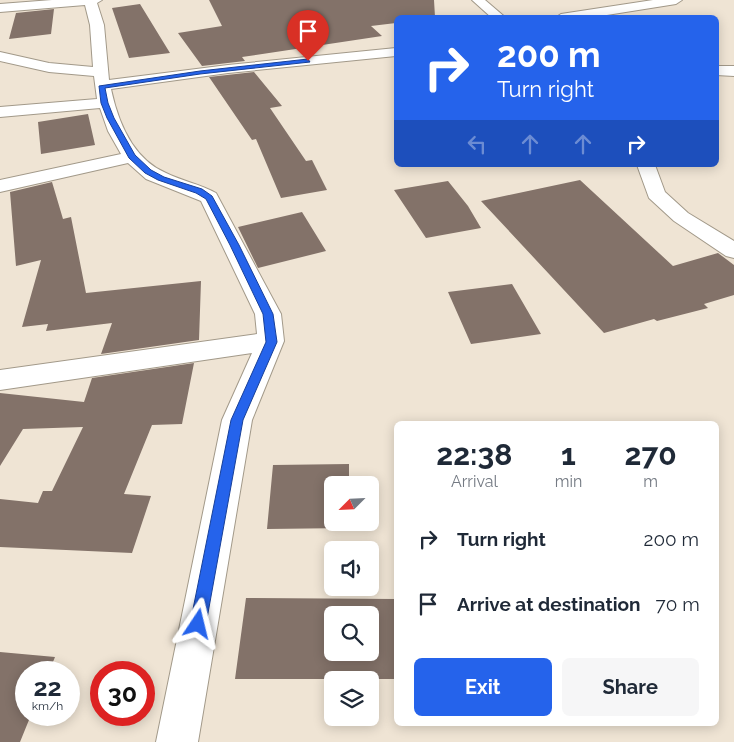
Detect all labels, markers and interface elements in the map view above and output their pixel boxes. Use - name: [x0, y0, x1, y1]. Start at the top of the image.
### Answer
- pin: [287, 10, 329, 61]
- icon: arrive: [294, 17, 322, 45]
- text: 200 m: [497, 34, 601, 75]
- icon: right: [414, 35, 479, 100]
- text: Turn right: [497, 76, 594, 102]
- icon: left: [463, 130, 491, 158]
- icon: ahead: [516, 130, 544, 158]
- icon: ahead: [569, 130, 597, 158]
- icon: right: [622, 130, 650, 158]
- text: 22:38: [436, 437, 512, 472]
- text: 1: [561, 437, 576, 472]
- text: 270: [625, 437, 677, 472]
- text: Arrival: [451, 472, 498, 491]
- text: min: [555, 472, 582, 491]
- text: m: [643, 472, 658, 491]
- north arrow: [324, 476, 379, 531]
- map controls: [324, 476, 379, 726]
- icon: right: [414, 525, 442, 553]
- text: Turn right: [457, 528, 546, 550]
- text: 200 m: [644, 528, 699, 550]
- button: sound: [324, 541, 379, 596]
- icon: arrive: [414, 590, 442, 618]
- text: Arrive at destination: [457, 593, 641, 615]
- text: 70 m: [656, 593, 700, 615]
- position arrow: [171, 597, 223, 649]
- button: search: [324, 606, 379, 661]
- button: Exit: [414, 658, 552, 716]
- button: Share: [562, 658, 699, 716]
- speed limit sign: 30: [90, 661, 155, 726]
- button: layers: [324, 671, 379, 726]
- text: 22: [33, 672, 62, 702]
- text: km/h: [32, 699, 63, 713]

